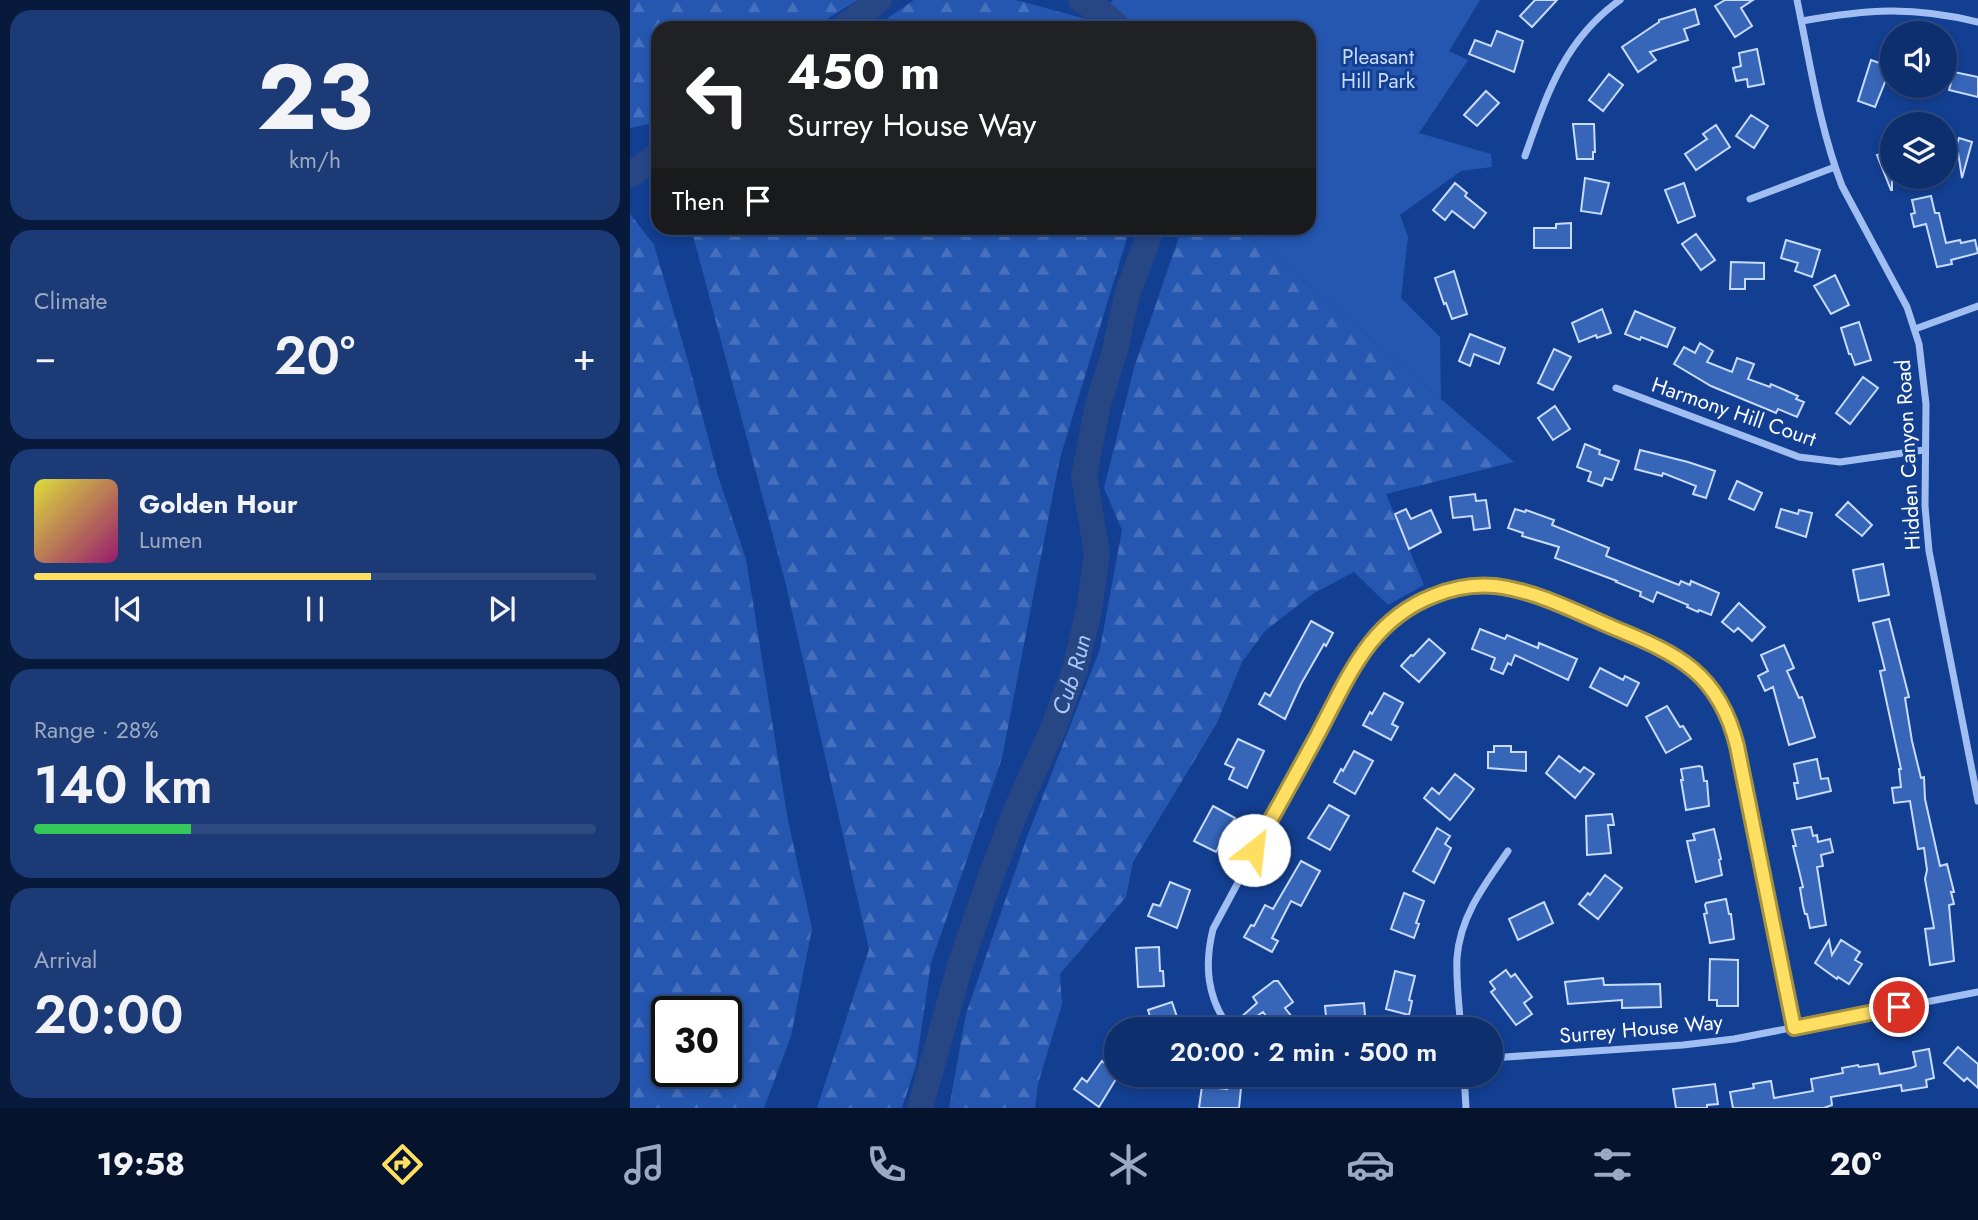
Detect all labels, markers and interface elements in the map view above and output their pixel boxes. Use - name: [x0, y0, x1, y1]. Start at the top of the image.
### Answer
- map controls: [1880, 21, 1957, 189]
- button: sound: [1880, 21, 1957, 98]
- text: 23: [257, 32, 373, 163]
- text: 450 m: [787, 37, 940, 107]
- park label: Pleasant Hill Park: [1341, 42, 1416, 96]
- icon: left: [672, 49, 763, 140]
- text: Surrey House Way: [787, 102, 1036, 148]
- button: layers: [1880, 112, 1957, 189]
- text: km/h: [289, 143, 341, 177]
- text: Then: [672, 182, 725, 220]
- icon: arrive: [739, 182, 777, 220]
- text: Climate: [34, 284, 107, 318]
- text: 20°: [274, 318, 355, 394]
- text: −: [34, 329, 56, 384]
- text: +: [573, 329, 596, 384]
- street label: Hidden Canyon Road: [1888, 359, 1928, 551]
- street label: Harmony Hill Court: [1648, 370, 1820, 454]
- text: Golden Hour: [139, 485, 298, 523]
- text: Lumen: [139, 523, 203, 557]
- icon: previous: [109, 590, 147, 628]
- icon: pause: [296, 590, 334, 628]
- icon: next: [483, 590, 521, 628]
- water label: Cub Run: [1043, 631, 1100, 720]
- text: Range · 28%: [34, 713, 159, 747]
- text: 140 km: [34, 747, 213, 823]
- position arrow: [1217, 813, 1291, 887]
- text: Arrival: [34, 943, 97, 977]
- text: 20:00: [34, 977, 183, 1053]
- pin: [1869, 977, 1929, 1037]
- icon: arrive: [1880, 988, 1918, 1026]
- speed limit sign: 30: [651, 996, 742, 1087]
- street label: Surrey House Way: [1558, 1007, 1725, 1051]
- text: 20:00 · 2 min · 500 m: [1170, 1033, 1437, 1071]
- icon: directions: [378, 1140, 427, 1189]
- icon: music: [620, 1140, 669, 1189]
- icon: phone: [862, 1140, 911, 1189]
- icon: climate: [1104, 1140, 1153, 1189]
- icon: car: [1346, 1140, 1395, 1189]
- icon: filters: [1588, 1140, 1637, 1189]
- text: 19:58: [96, 1141, 185, 1187]
- text: 20°: [1830, 1141, 1881, 1187]

